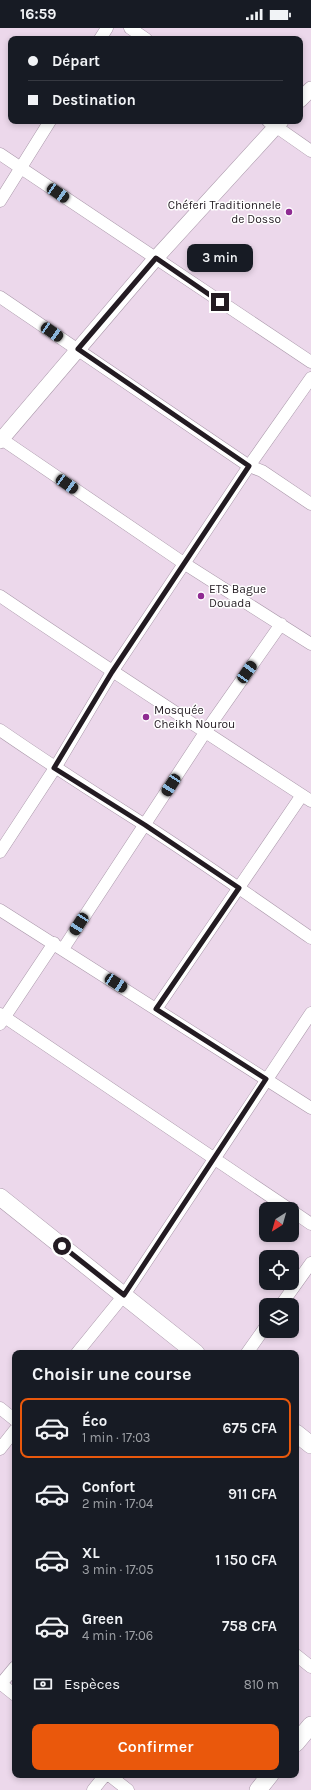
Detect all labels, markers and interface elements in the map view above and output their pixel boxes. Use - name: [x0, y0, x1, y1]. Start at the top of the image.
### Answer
- text: 16:59: [20, 5, 56, 23]
- text: Départ: [52, 52, 100, 70]
- text: Destination: [52, 91, 136, 109]
- car: [45, 181, 71, 205]
- place label: Chéferi Traditionnele de Dosso: [168, 198, 281, 226]
- marker: Chéferi Traditionnele de Dosso: [284, 207, 294, 217]
- callout: 3 min: [187, 244, 253, 272]
- text: 3 min: [202, 250, 238, 265]
- route end: [211, 293, 229, 311]
- car: [39, 320, 65, 344]
- car: [54, 472, 80, 496]
- place label: ETS Bague Douada: [209, 582, 266, 610]
- marker: ETS Bague Douada: [196, 591, 206, 601]
- car: [235, 659, 259, 685]
- place label: Mosquée Cheikh Nourou: [154, 703, 235, 731]
- marker: Mosquée Cheikh Nourou: [141, 712, 151, 722]
- car: [159, 772, 183, 798]
- car: [67, 911, 91, 937]
- car: [103, 971, 129, 995]
- north arrow: [259, 1202, 299, 1242]
- map controls: [259, 1202, 299, 1338]
- route start: [53, 1237, 71, 1255]
- button: locate: [259, 1250, 299, 1290]
- button: layers: [259, 1298, 299, 1338]
- text: Choisir une course: [32, 1363, 191, 1385]
- icon: car: [34, 1410, 70, 1446]
- text: Éco: [82, 1412, 107, 1430]
- text: 675 CFA: [223, 1419, 277, 1437]
- text: 1 min · 17:03: [82, 1430, 151, 1445]
- icon: car: [34, 1476, 70, 1512]
- text: Confort: [82, 1478, 135, 1496]
- text: 911 CFA: [228, 1485, 277, 1503]
- text: 2 min · 17:04: [82, 1496, 153, 1511]
- icon: car: [34, 1542, 70, 1578]
- text: XL: [82, 1544, 100, 1562]
- text: 1 150 CFA: [215, 1551, 277, 1569]
- text: 3 min · 17:05: [82, 1562, 154, 1577]
- icon: car: [34, 1608, 70, 1644]
- text: Green: [82, 1610, 123, 1628]
- text: 758 CFA: [222, 1617, 277, 1635]
- text: 4 min · 17:06: [82, 1628, 153, 1643]
- icon: cash: [32, 1673, 54, 1695]
- text: Espèces: [64, 1675, 120, 1693]
- text: 810 m: [244, 1677, 279, 1692]
- button: Confirmer: [32, 1724, 279, 1770]

